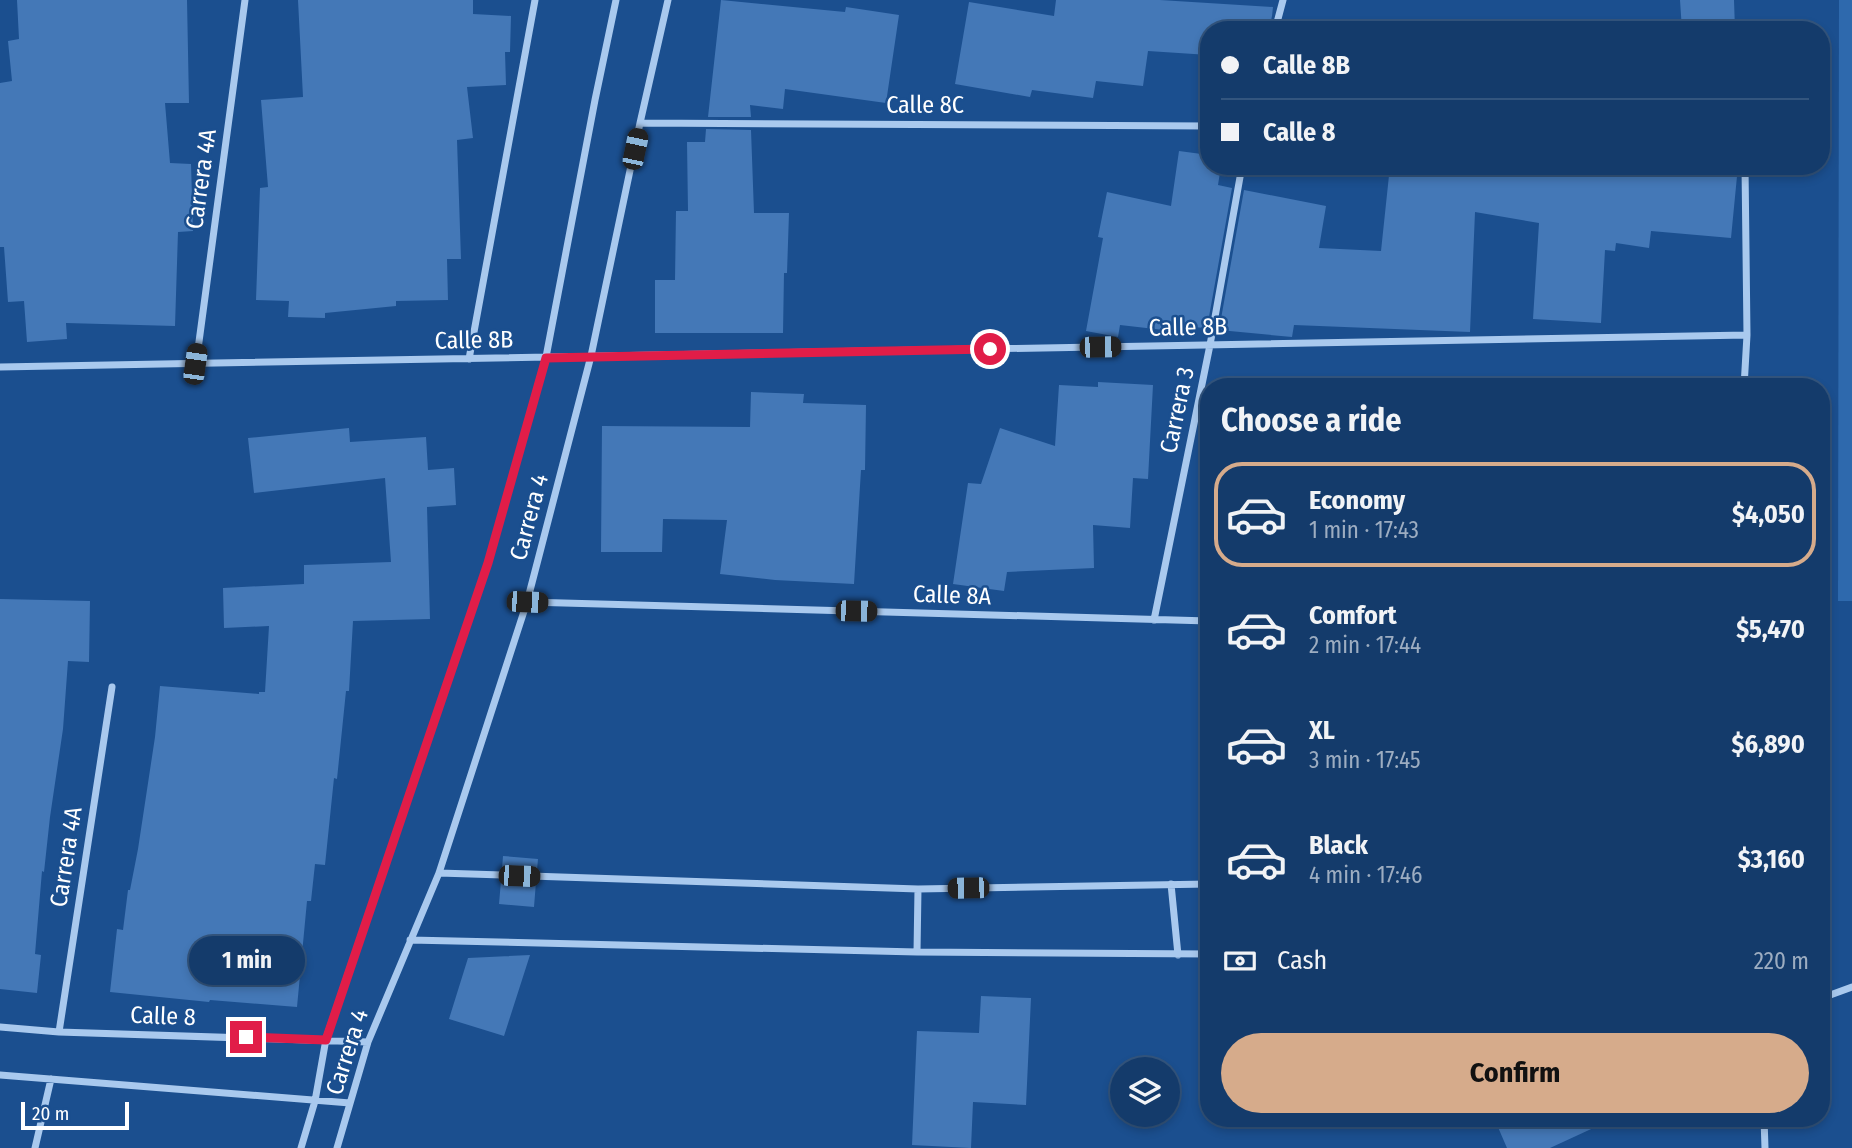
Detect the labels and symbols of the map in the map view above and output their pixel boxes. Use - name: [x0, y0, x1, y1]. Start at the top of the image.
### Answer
- street label: Calle 8C: [886, 91, 964, 119]
- car: [621, 126, 650, 172]
- street label: Carrera 4A: [180, 127, 222, 231]
- street label: Calle 8B: [1148, 312, 1228, 342]
- street label: Calle 8B: [434, 325, 514, 355]
- route start: [974, 333, 1006, 365]
- car: [1079, 336, 1122, 358]
- car: [182, 342, 209, 386]
- street label: Carrera 3: [1154, 364, 1200, 456]
- street label: Carrera 4: [504, 471, 554, 563]
- street label: Calle 8A: [912, 580, 992, 610]
- car: [506, 591, 549, 613]
- car: [835, 600, 878, 622]
- street label: Carrera 4A: [44, 805, 88, 909]
- car: [498, 865, 541, 887]
- car: [947, 877, 990, 899]
- callout: 1 min: [188, 936, 304, 984]
- street label: Calle 8: [130, 1001, 196, 1031]
- street label: Carrera 4: [320, 1006, 374, 1098]
- route end: [230, 1021, 262, 1053]
- scale bar: [21, 1099, 130, 1131]

